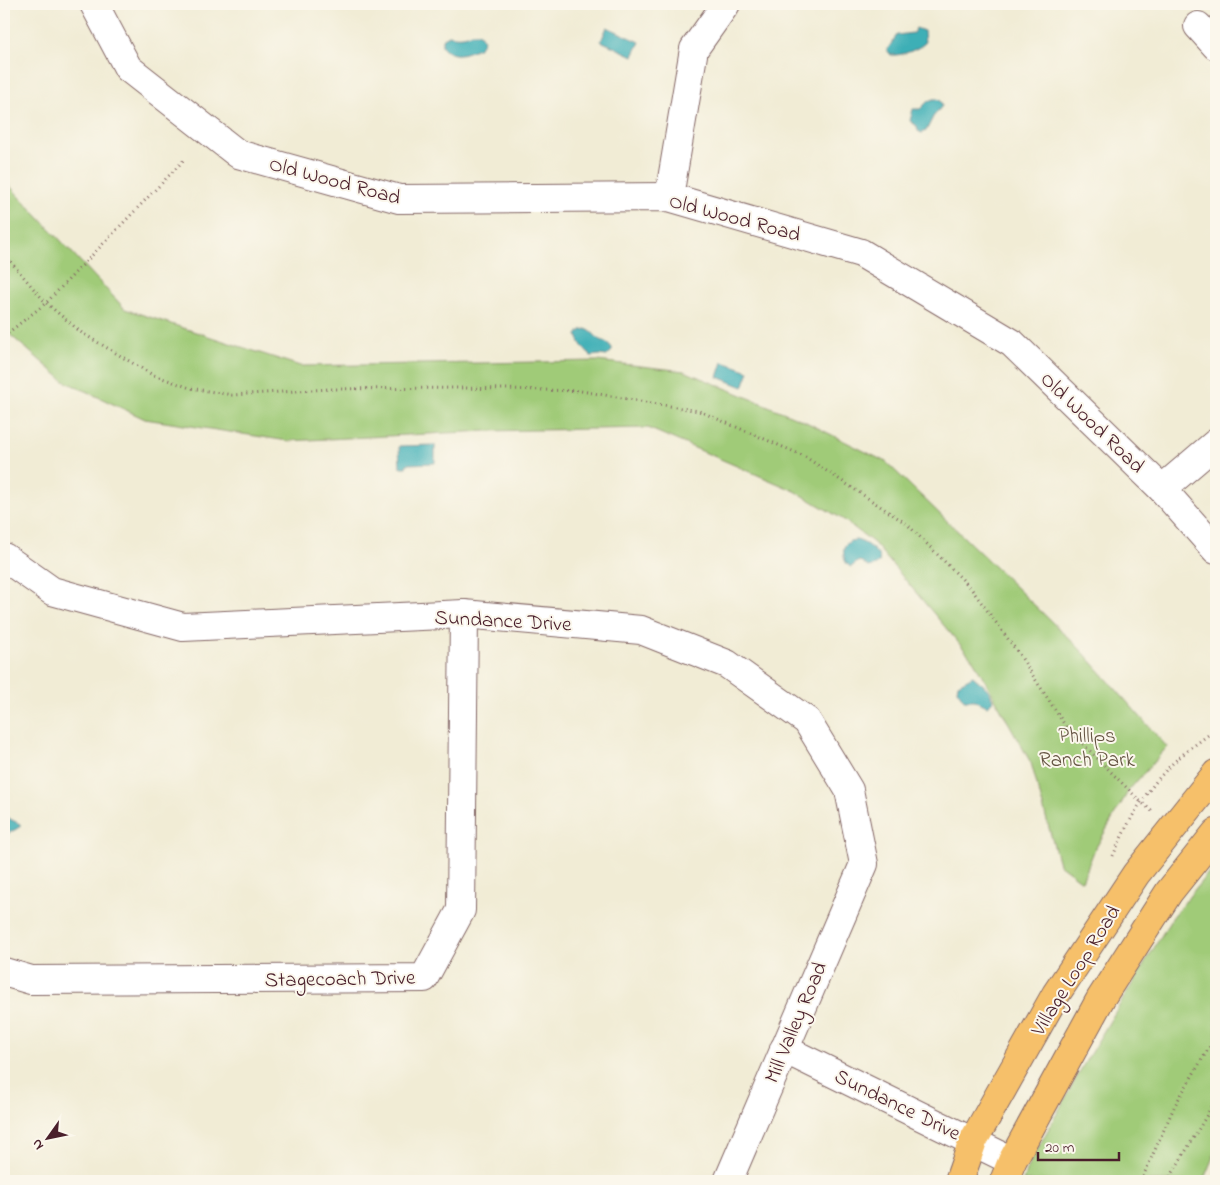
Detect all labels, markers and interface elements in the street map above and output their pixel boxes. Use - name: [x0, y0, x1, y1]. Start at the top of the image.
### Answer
- street label: Old Wood Road: [265, 150, 404, 214]
- street label: Old Wood Road: [665, 187, 804, 251]
- street label: Old Wood Road: [1033, 366, 1151, 481]
- street label: Sundance Drive: [434, 603, 573, 641]
- park label: Phillips Ranch Park: [1039, 722, 1136, 776]
- street label: Village Loop Road: [1024, 900, 1131, 1044]
- street label: Mill Valley Road: [758, 957, 838, 1089]
- street label: Stagecoach Drive: [264, 964, 416, 998]
- street label: Sundance Drive: [829, 1062, 966, 1150]
- north arrow: [22, 1112, 72, 1162]
- scale bar: [1038, 1130, 1119, 1162]
- text: N: [27, 1135, 50, 1154]
- text: 20 m: [1045, 1137, 1075, 1159]

